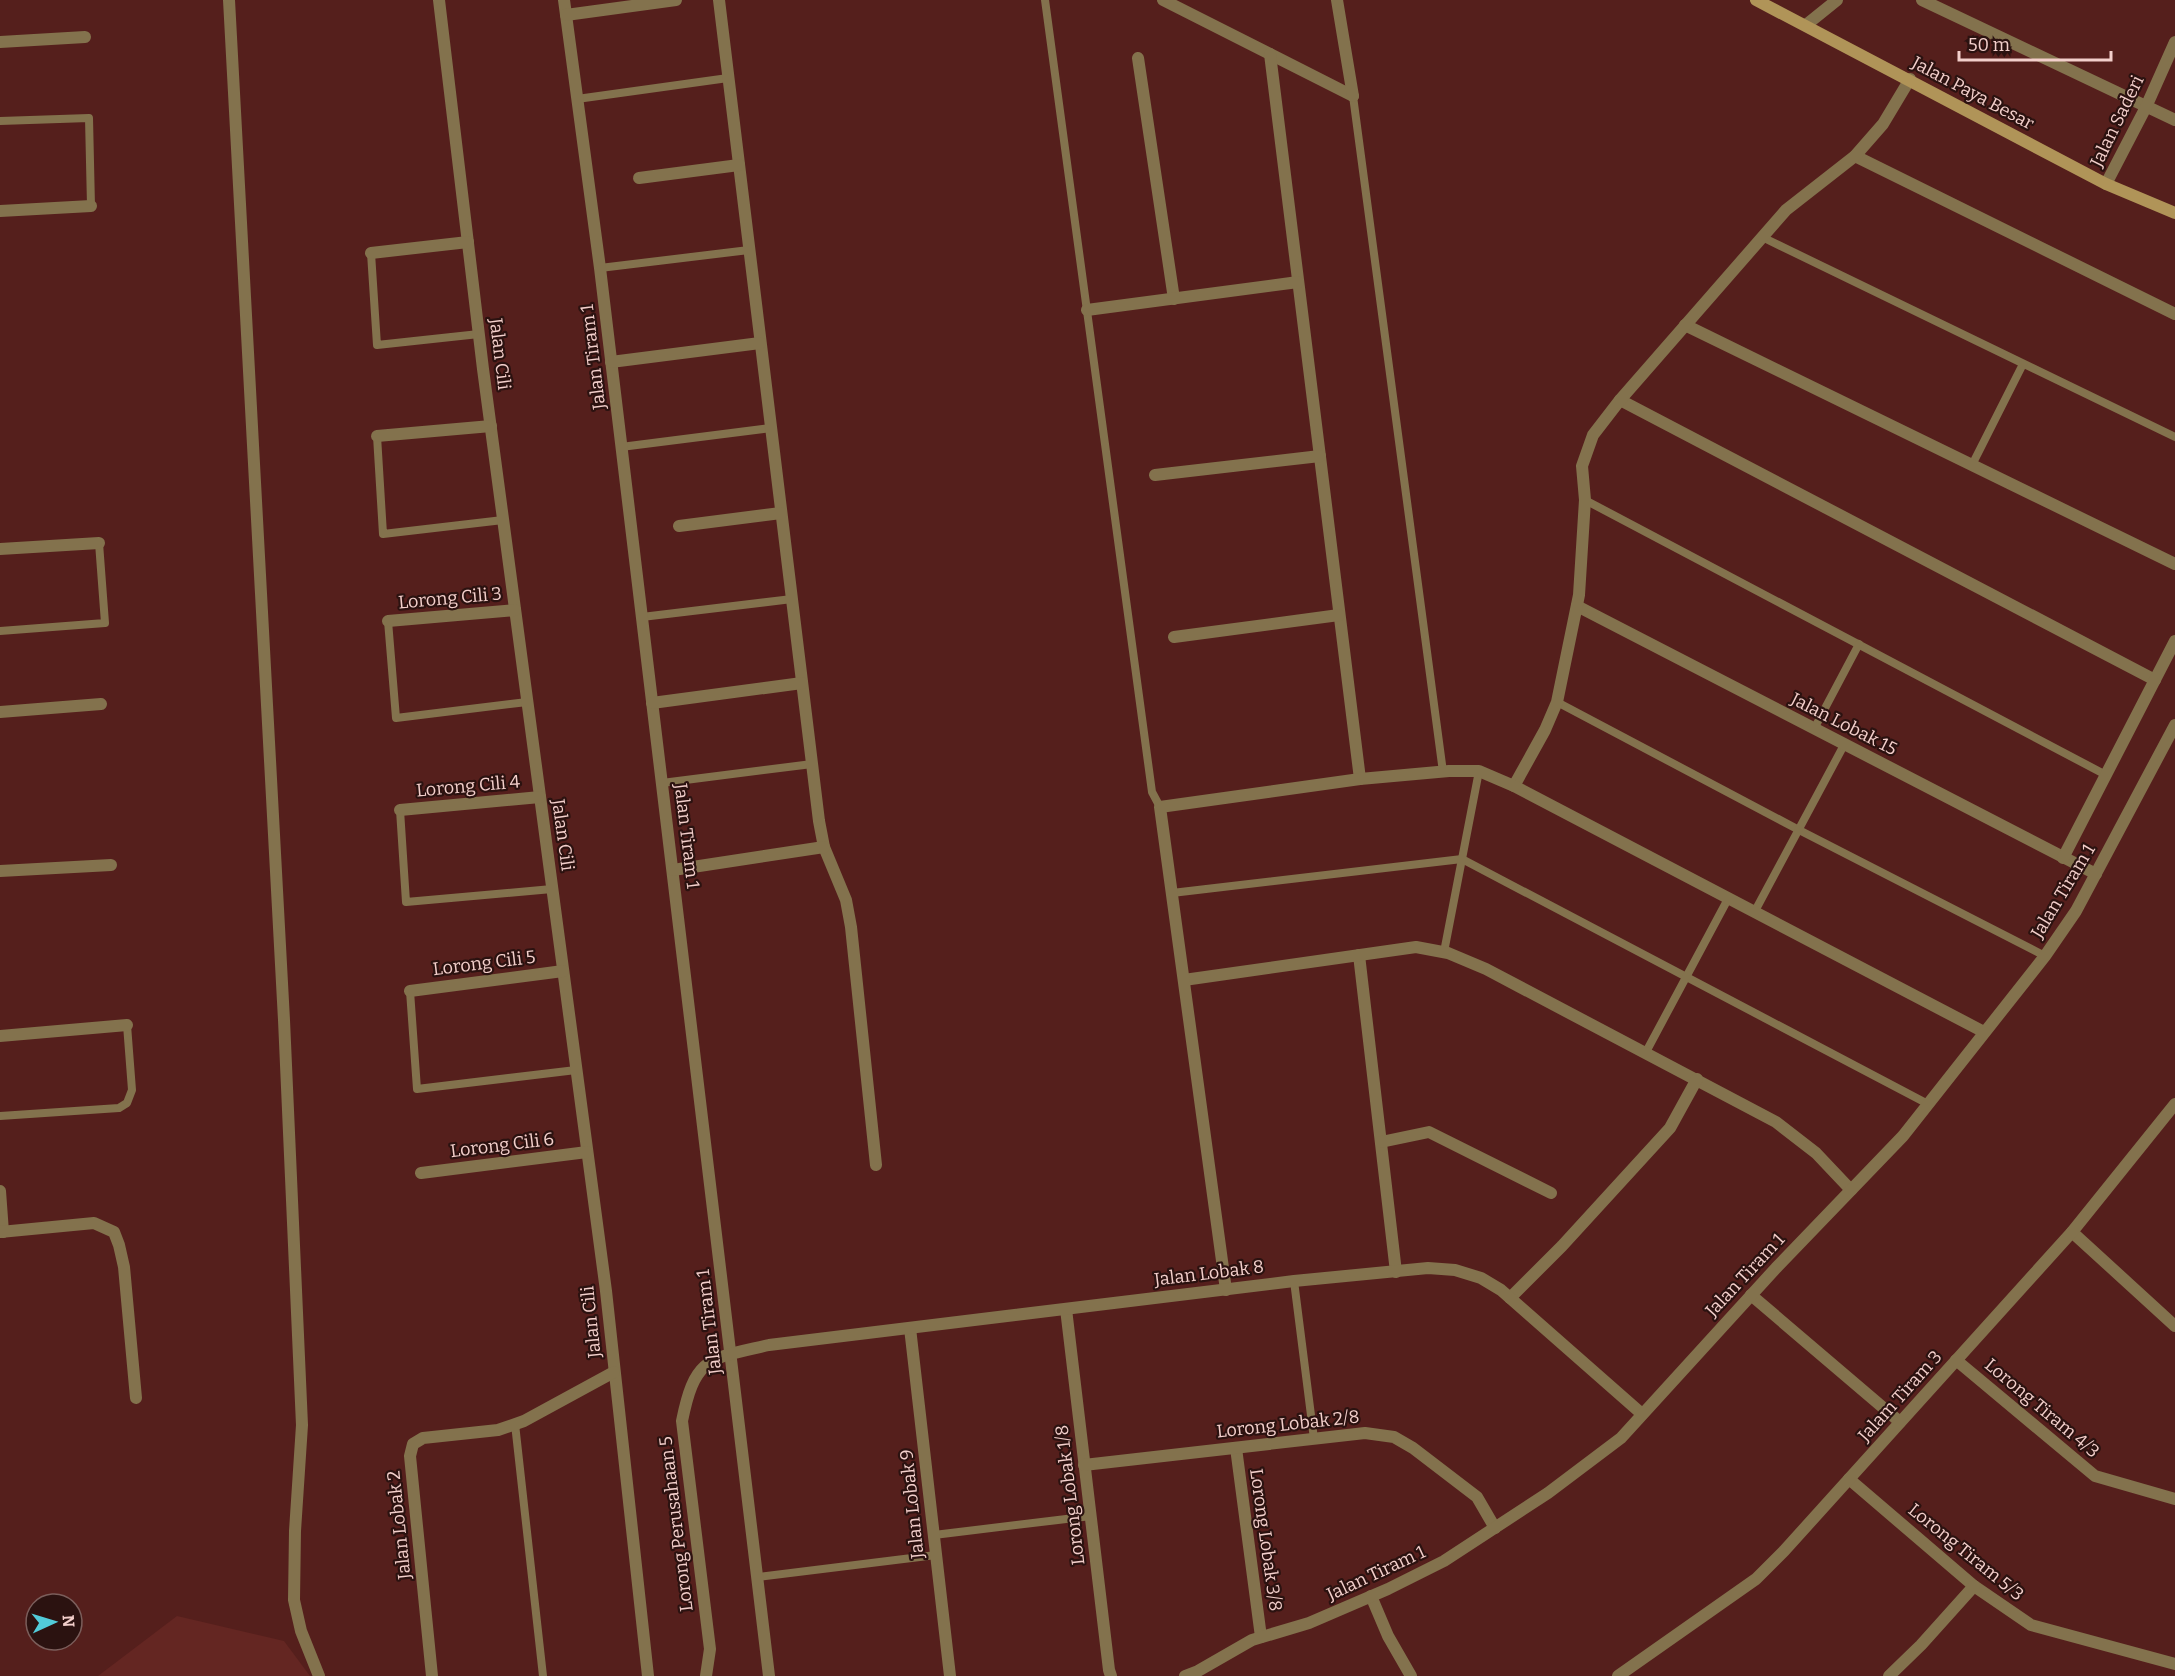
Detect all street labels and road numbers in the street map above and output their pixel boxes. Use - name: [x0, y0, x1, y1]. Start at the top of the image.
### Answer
- street label: Jalan Paya Besar: [1907, 51, 2038, 134]
- street label: Jalan Saderi: [2085, 72, 2149, 171]
- street label: Jalan Tiram 1: [576, 302, 610, 412]
- street label: Jalan Cili: [485, 316, 515, 391]
- street label: Lorong Cili 3: [397, 583, 503, 613]
- street label: Jalan Lobak 15: [1786, 687, 1901, 760]
- street label: Lorong Cili 4: [415, 770, 521, 801]
- street label: Jalan Tiram 1: [670, 781, 704, 891]
- street label: Jalan Cili: [547, 797, 579, 872]
- street label: Jalan Tiram 1: [2026, 839, 2100, 943]
- street label: Lorong Cili 5: [431, 946, 537, 980]
- street label: Lorong Cili 6: [449, 1128, 555, 1162]
- street label: Jalan Tiram 1: [1700, 1228, 1790, 1322]
- street label: Jalan Lobak 8: [1152, 1255, 1265, 1291]
- street label: Jalan Tiram 1: [692, 1267, 726, 1377]
- street label: Jalan Cili: [576, 1285, 606, 1360]
- street label: Jalam Tiram 3: [1853, 1346, 1947, 1447]
- street label: Lorong Tiram 4/3: [1980, 1354, 2104, 1462]
- street label: Lorong Lobak 2/8: [1216, 1406, 1360, 1442]
- street label: Lorong Lobak 1/8: [1050, 1424, 1090, 1566]
- street label: Lorong Perusahaan 5: [654, 1435, 698, 1613]
- street label: Jalan Lobak 9: [895, 1448, 929, 1561]
- street label: Lorong Lobak 3/8: [1245, 1467, 1287, 1613]
- street label: Jalan Lobak 2: [382, 1470, 416, 1581]
- street label: Lorong Tiram 5/3: [1904, 1499, 2028, 1605]
- street label: Jalan Tiram 1: [1322, 1540, 1429, 1606]

